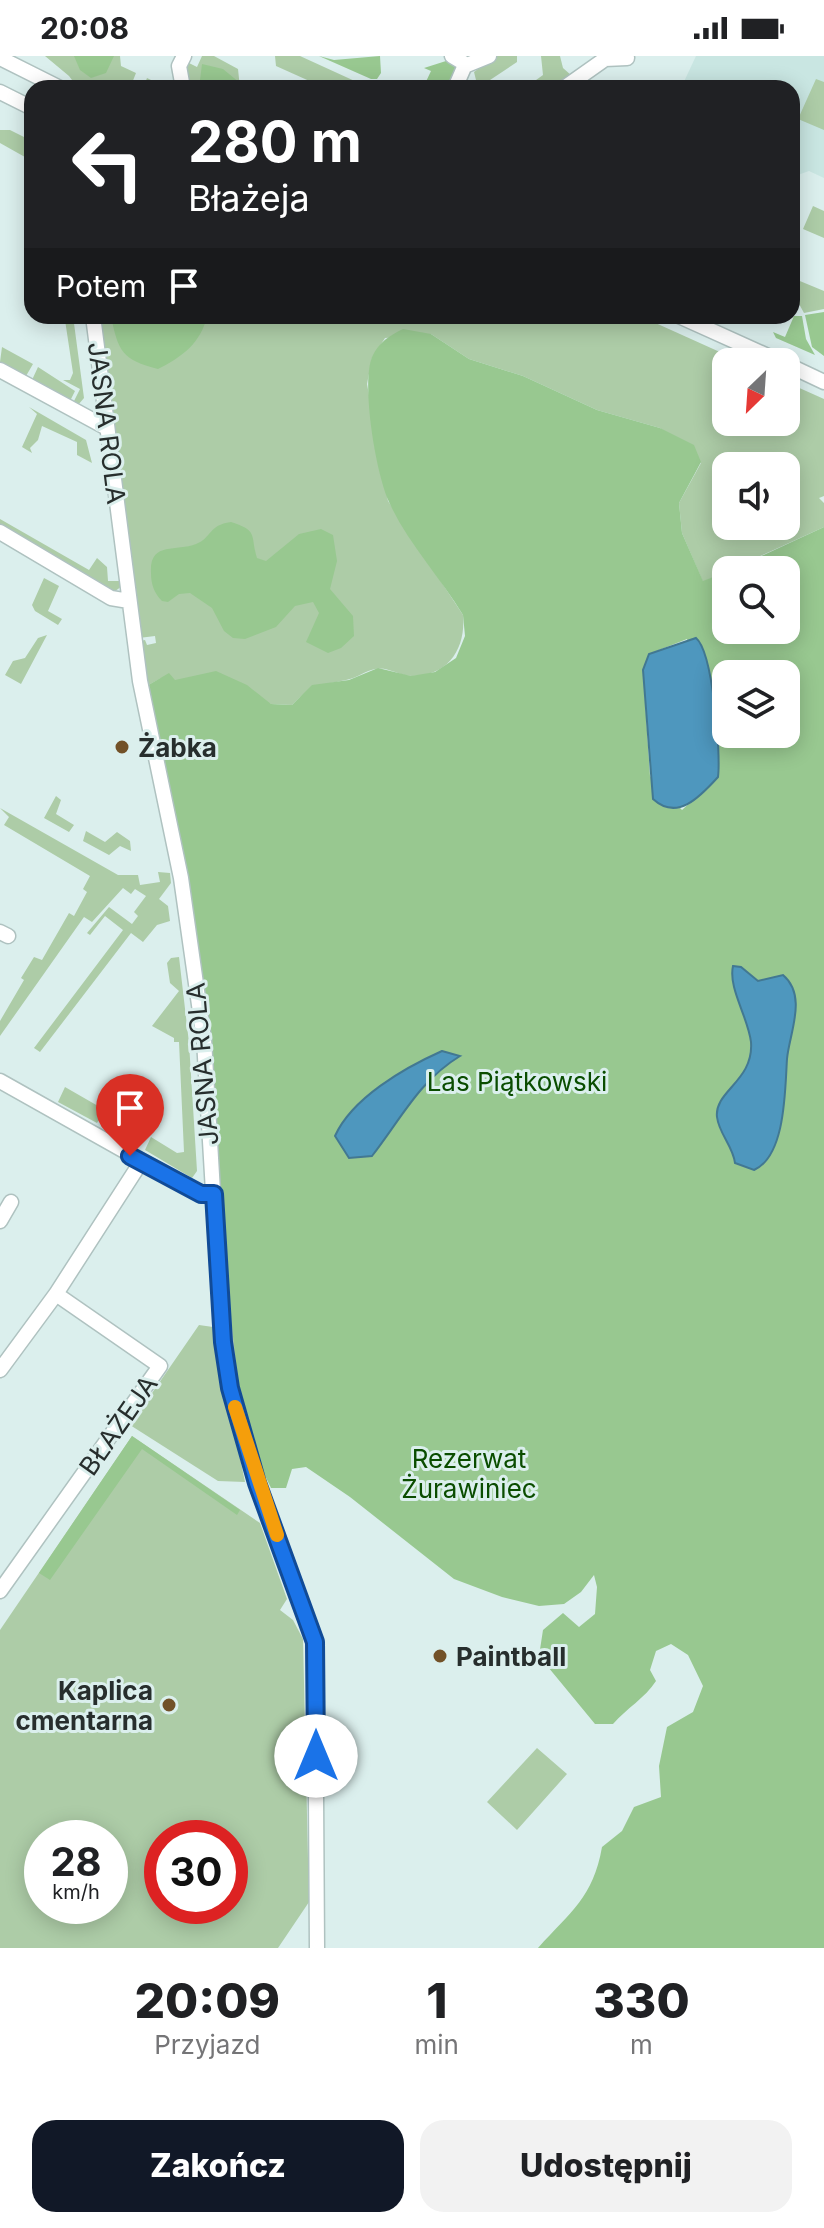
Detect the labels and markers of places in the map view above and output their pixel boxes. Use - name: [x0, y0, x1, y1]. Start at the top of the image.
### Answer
- place label: Żabka: [138, 732, 217, 763]
- marker: Żabka: [113, 738, 131, 756]
- pin: [96, 1074, 164, 1156]
- place label: Paintball: [456, 1641, 566, 1672]
- marker: Paintball: [431, 1647, 449, 1665]
- place label: Kaplica cmentarna: [15, 1675, 153, 1736]
- marker: Kaplica cmentarna: [160, 1696, 178, 1714]

